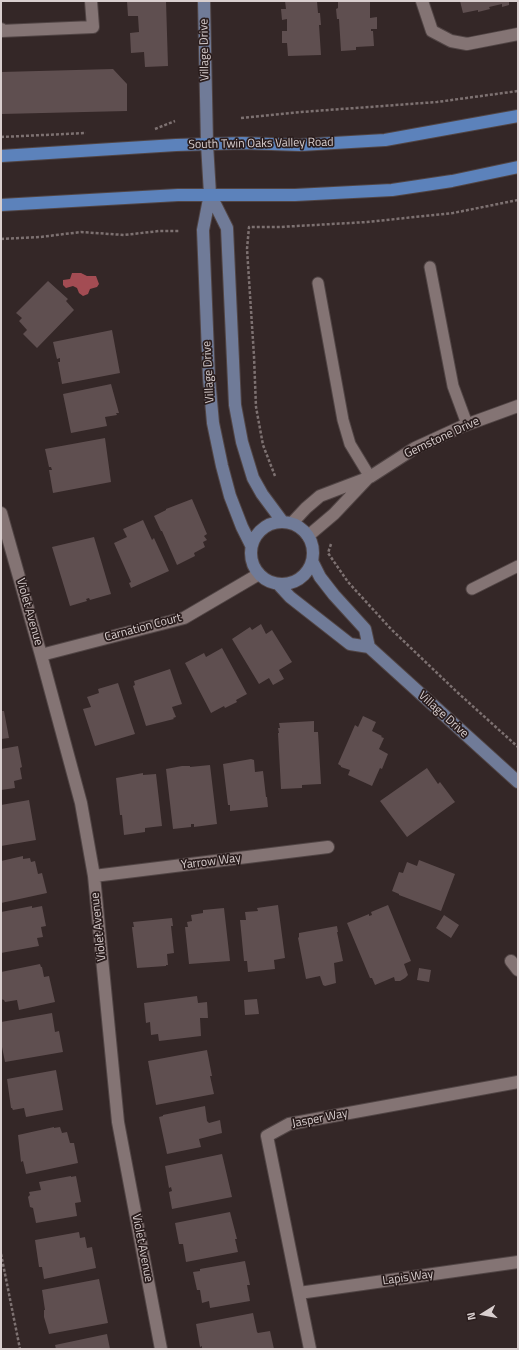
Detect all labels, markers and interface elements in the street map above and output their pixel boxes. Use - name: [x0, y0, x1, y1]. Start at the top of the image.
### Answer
- street label: Village Drive: [197, 19, 213, 81]
- street label: South Twin Oaks Valley Road: [188, 136, 334, 152]
- street label: Village Drive: [200, 341, 218, 403]
- street label: Gemstone Drive: [402, 414, 482, 462]
- street label: Violet Avenue: [13, 577, 45, 647]
- street label: Carnation Court: [103, 611, 183, 645]
- street label: Village Drive: [415, 689, 471, 741]
- street label: Yarrow Way: [180, 851, 242, 873]
- street label: Violet Avenue: [88, 892, 110, 962]
- street label: Jasper Way: [291, 1107, 349, 1131]
- street label: Violet Avenue: [128, 1213, 156, 1283]
- street label: Lapis Way: [382, 1267, 434, 1289]
- north arrow: [463, 1294, 503, 1334]
- text: N: [463, 1311, 480, 1322]

